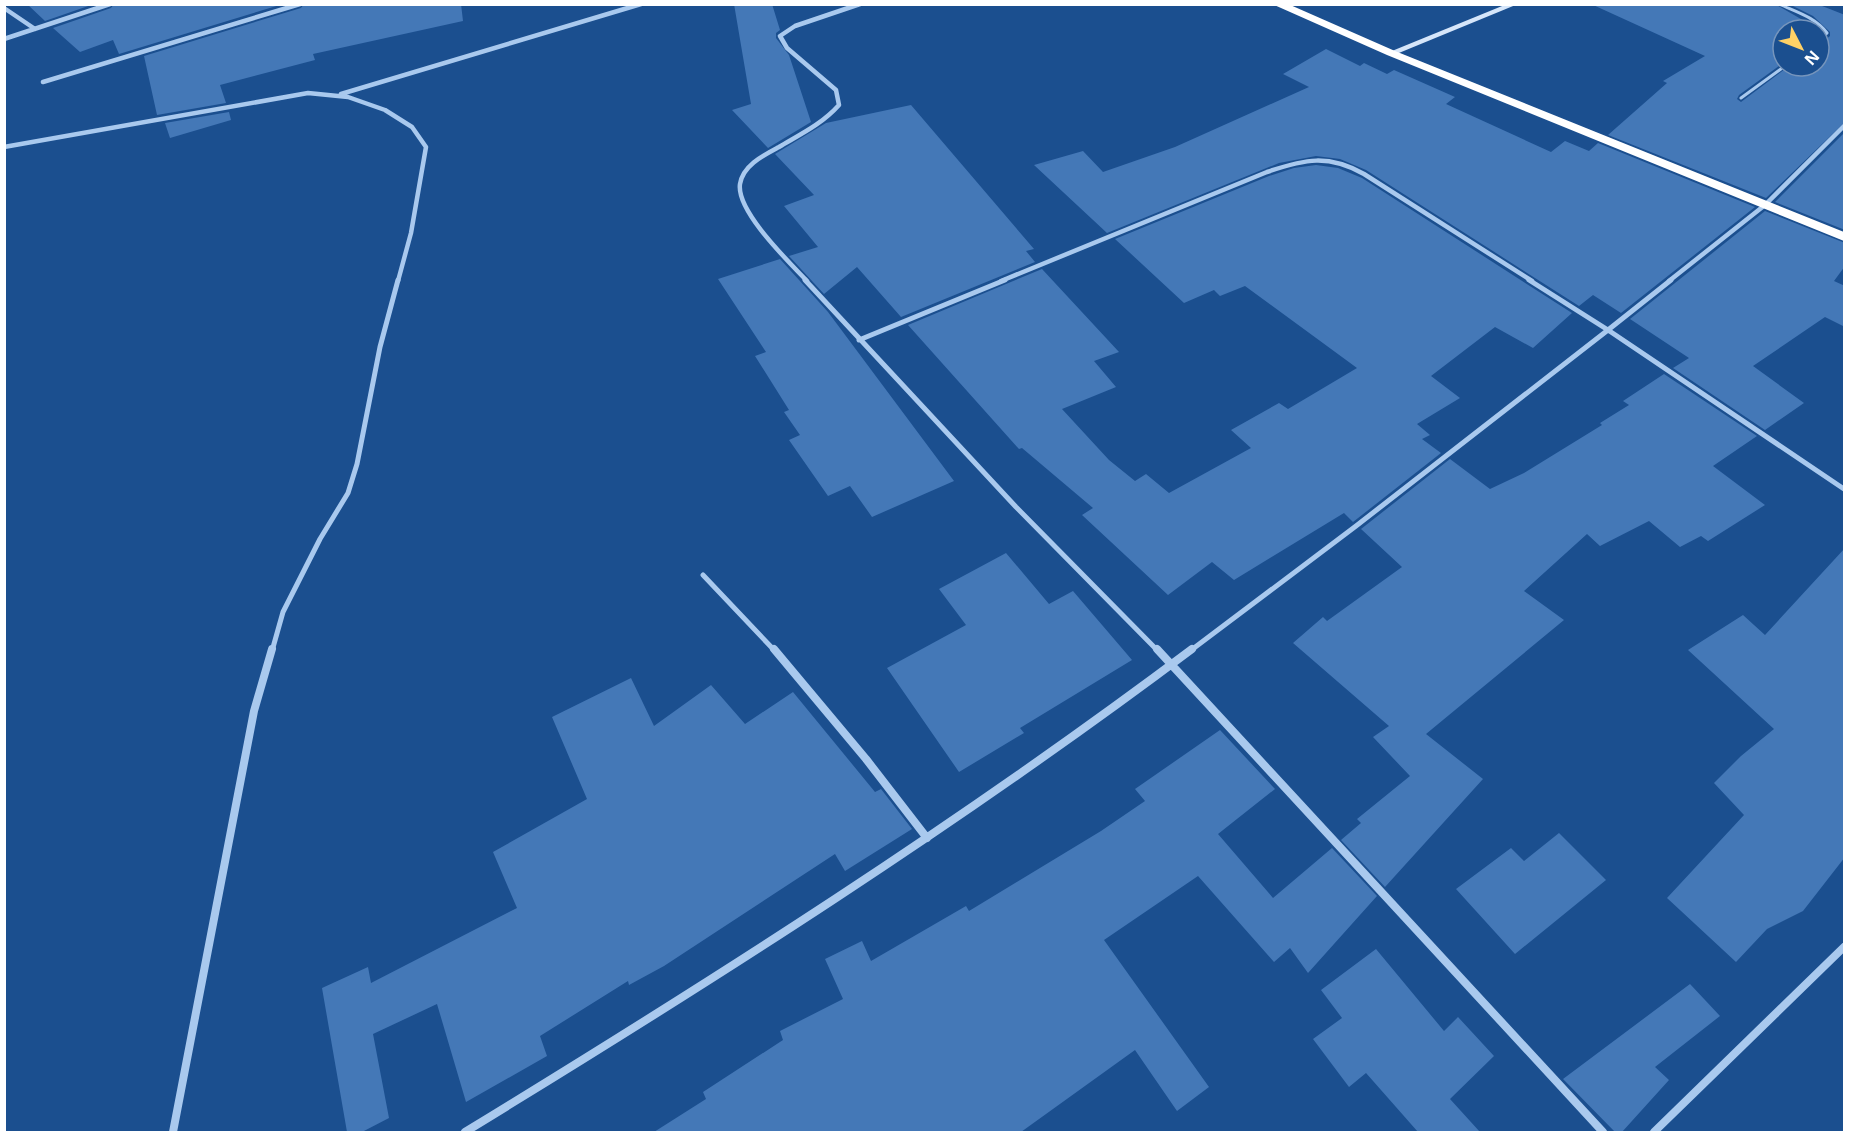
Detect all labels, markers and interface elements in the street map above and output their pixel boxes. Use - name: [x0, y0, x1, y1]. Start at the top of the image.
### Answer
- north arrow: [1771, 18, 1831, 78]
- text: N: [1800, 46, 1825, 70]

